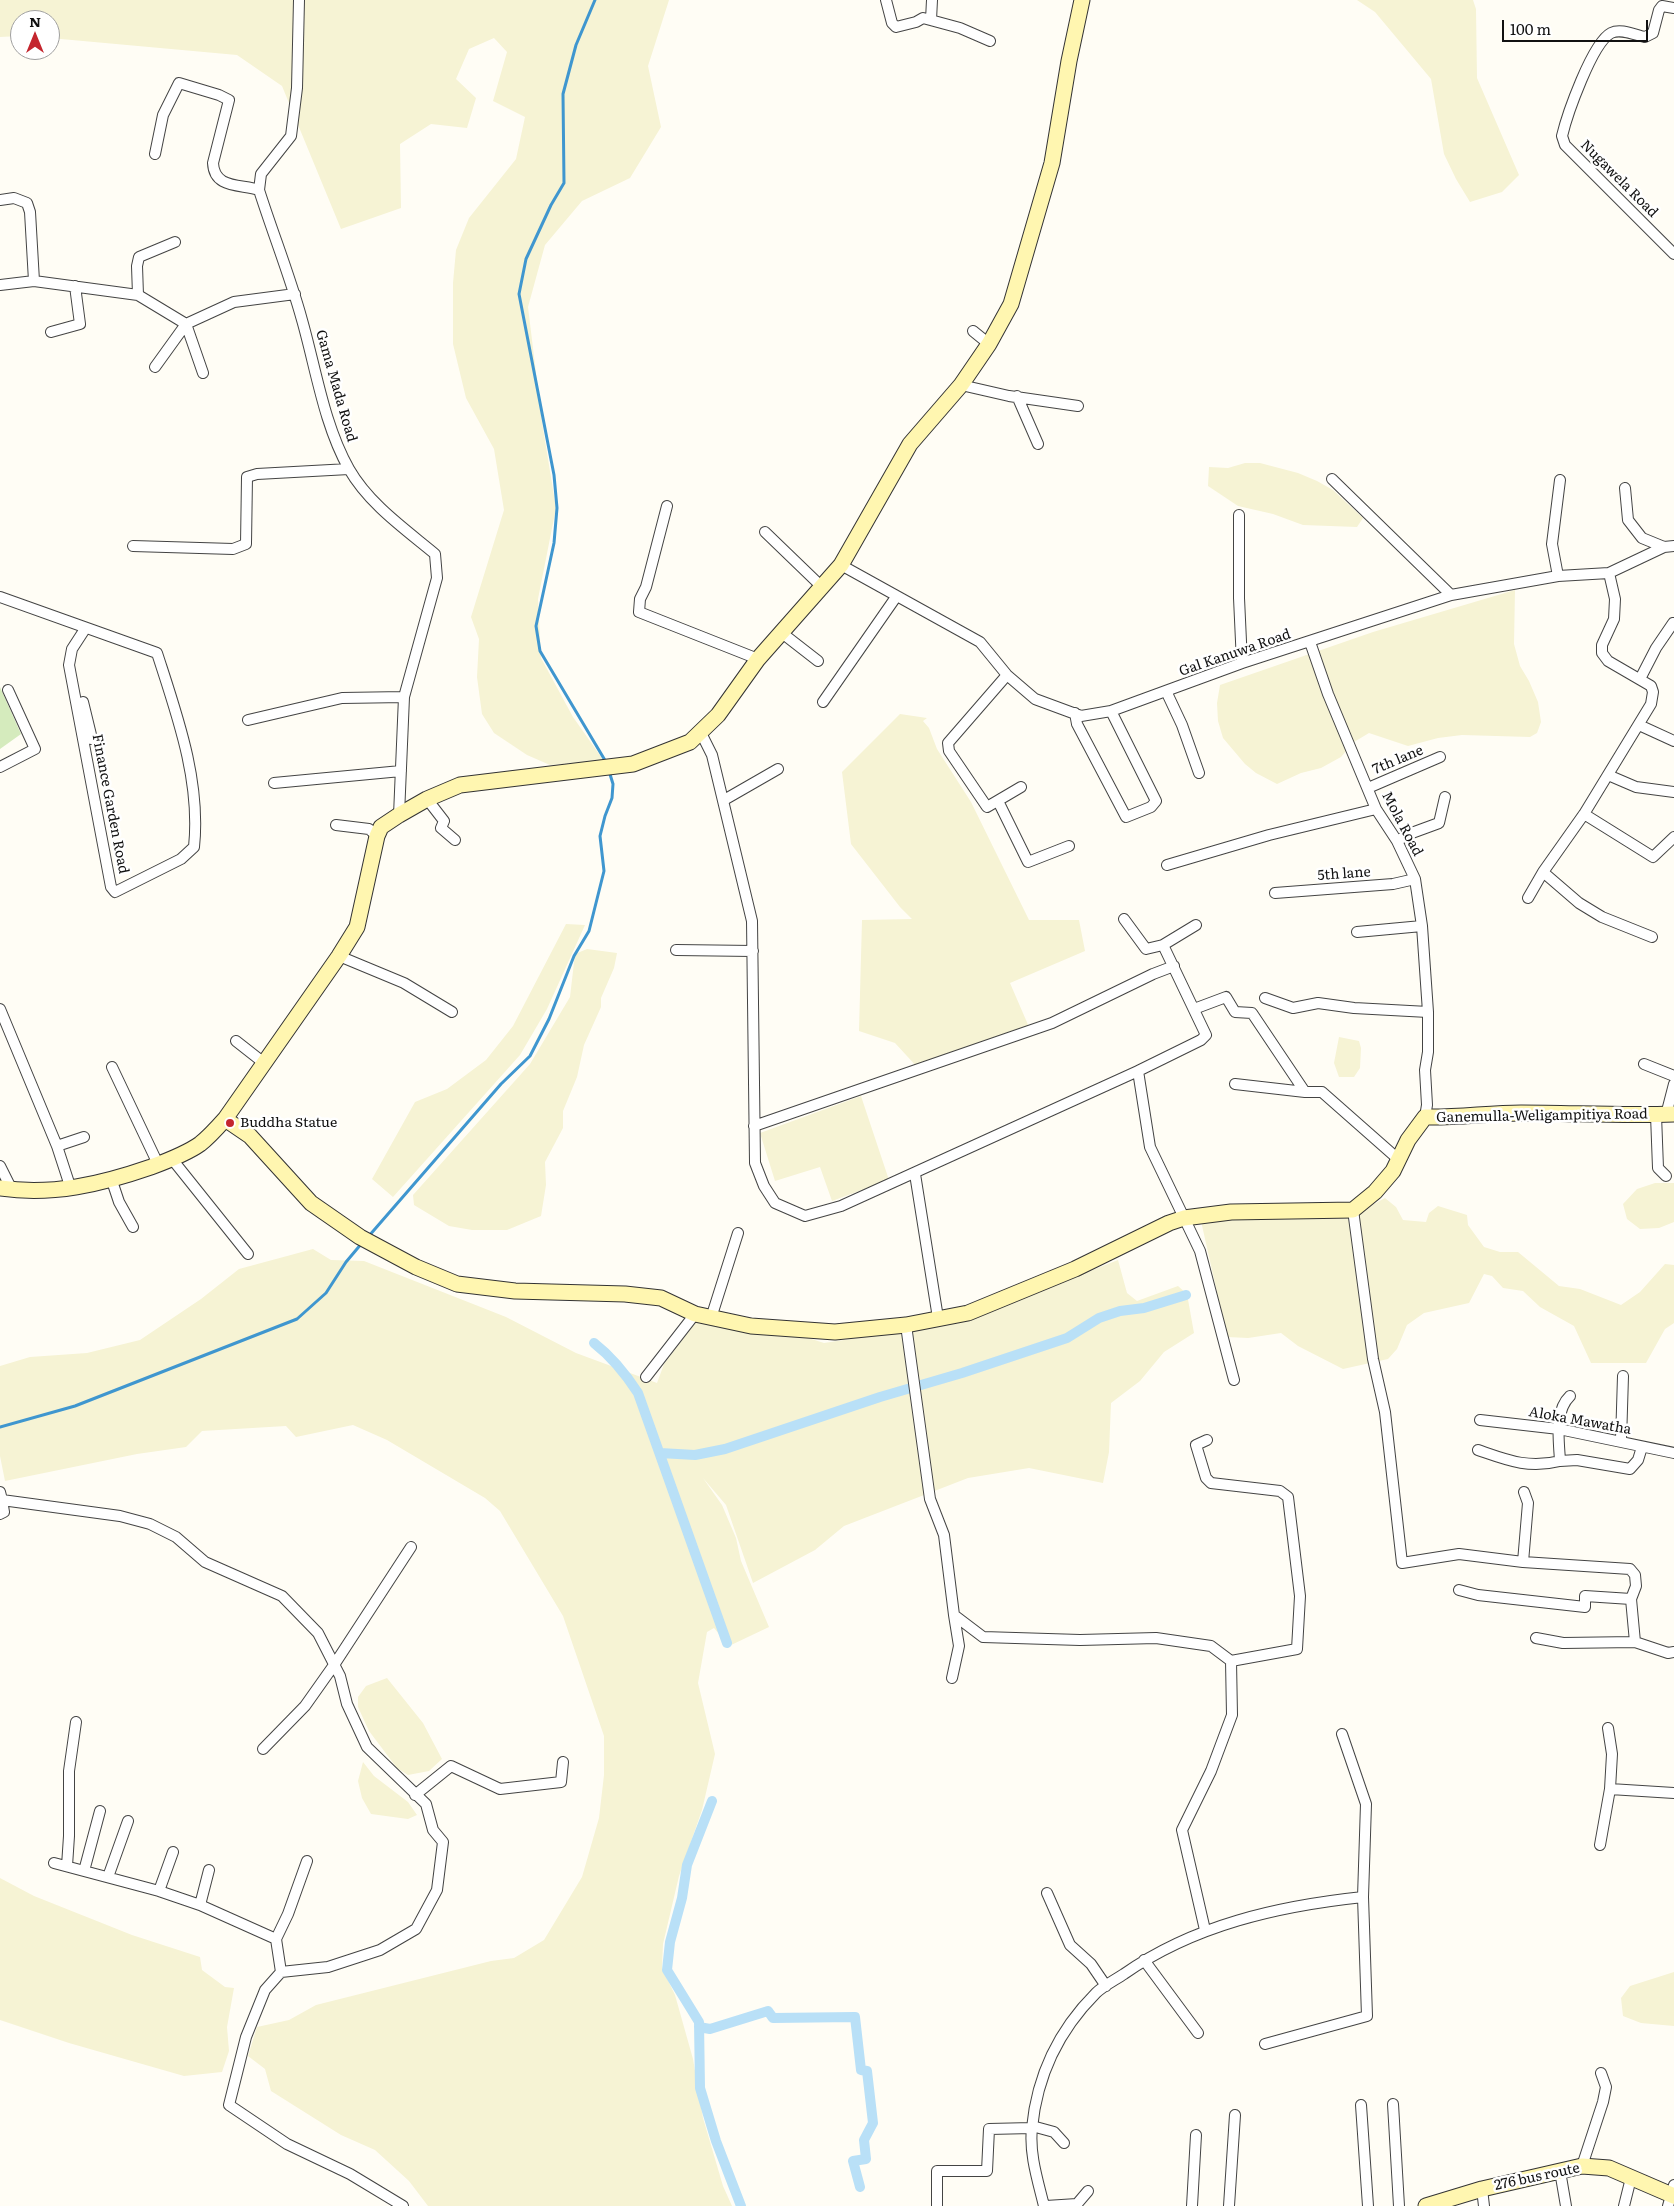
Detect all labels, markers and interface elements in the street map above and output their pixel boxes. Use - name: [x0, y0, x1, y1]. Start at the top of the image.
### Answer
- north arrow: [10, 10, 60, 60]
- scale bar: [1504, 10, 1650, 42]
- text: N: [29, 11, 41, 31]
- text: 100 m: [1510, 17, 1551, 40]
- street label: Nugawela Road: [1577, 137, 1661, 221]
- street label: Gama Mada Road: [312, 328, 360, 444]
- street label: Gal Kanuwa Road: [1177, 626, 1293, 680]
- street label: Finance Garden Road: [88, 733, 132, 875]
- street label: 7th lane: [1370, 742, 1426, 778]
- street label: Mola Road: [1378, 789, 1426, 859]
- street label: 5th lane: [1317, 864, 1371, 884]
- street label: Ganemulla-Weligampitiya Road: [1436, 1106, 1648, 1126]
- place label: Buddha Statue: [240, 1115, 337, 1131]
- marker: Buddha Statue: [224, 1117, 236, 1129]
- street label: Aloka Mawatha: [1527, 1404, 1633, 1438]
- street label: 276 bus route: [1493, 2160, 1581, 2194]

